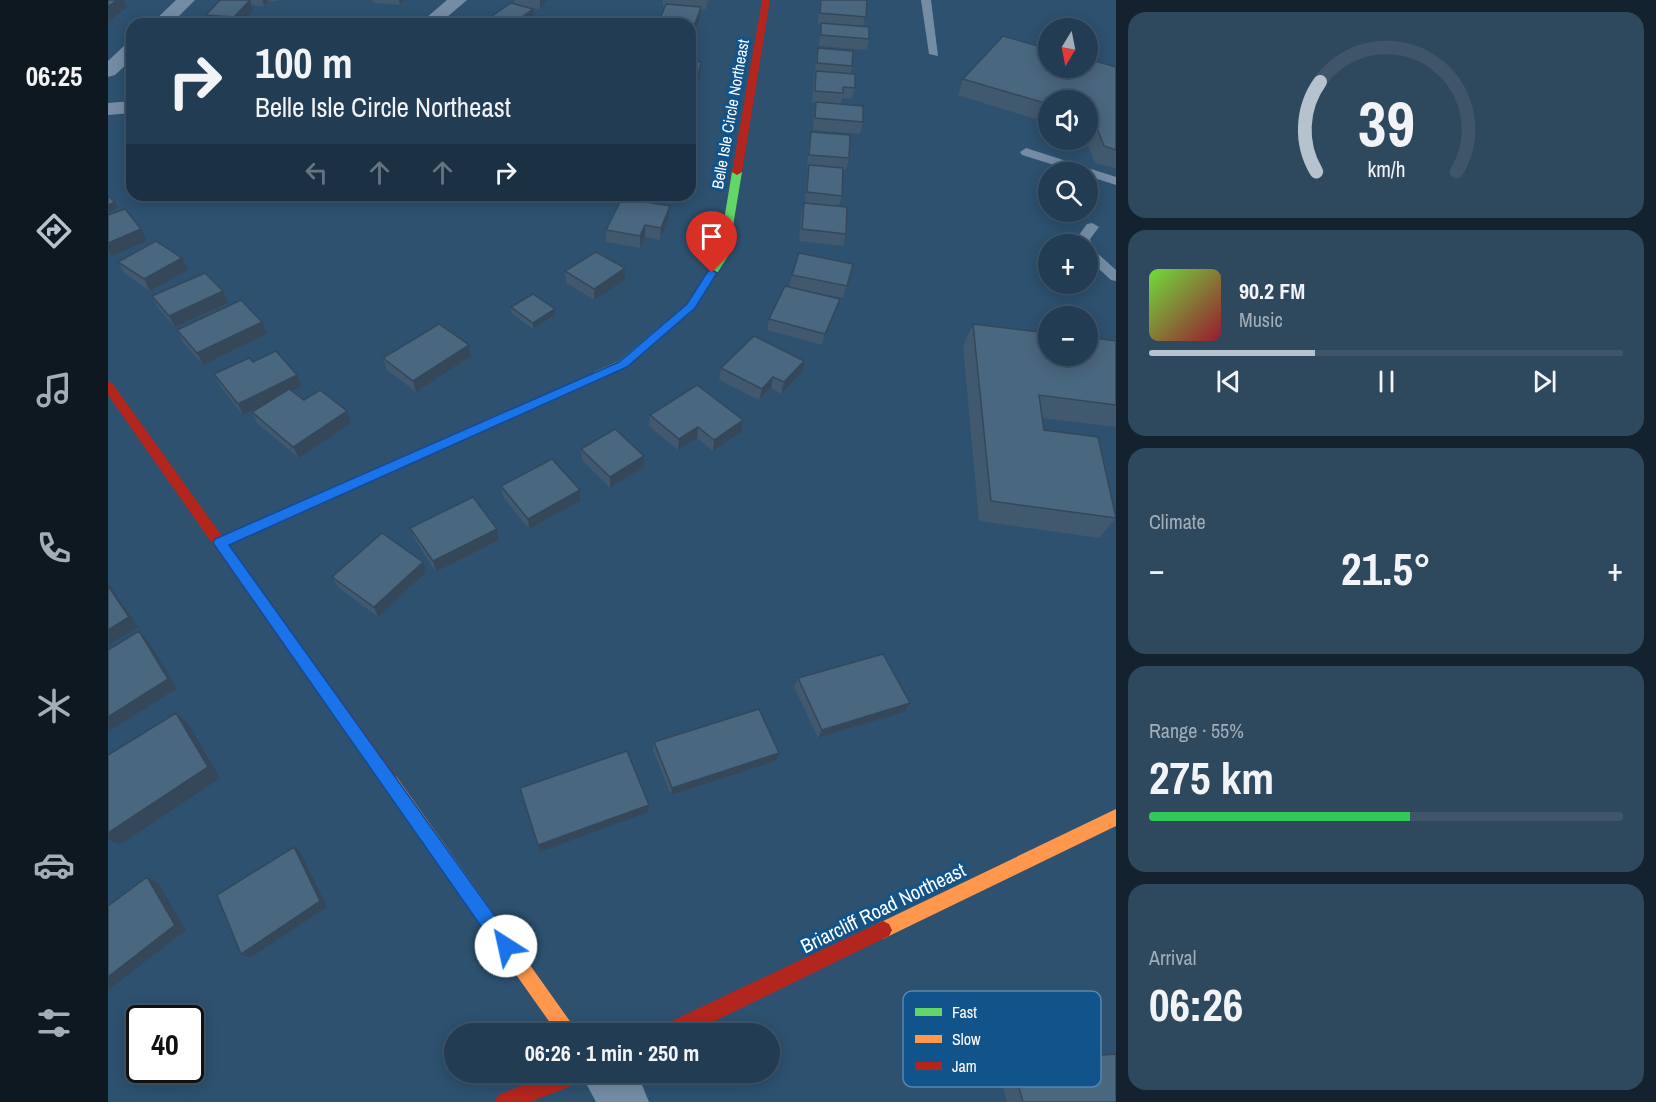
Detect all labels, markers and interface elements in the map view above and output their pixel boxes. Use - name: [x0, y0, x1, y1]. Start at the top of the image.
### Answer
- north arrow: [1038, 18, 1098, 78]
- map controls: [1038, 18, 1098, 366]
- text: 100 m: [255, 35, 353, 91]
- street label: Belle Isle Circle Northeast: [706, 37, 754, 191]
- icon: right: [156, 42, 234, 120]
- text: 06:25: [26, 58, 82, 94]
- text: 39: [1358, 81, 1414, 165]
- text: Belle Isle Circle Northeast: [255, 89, 511, 125]
- button: sound: [1038, 90, 1098, 150]
- text: km/h: [1367, 155, 1405, 184]
- icon: left: [300, 156, 333, 189]
- icon: ahead: [363, 156, 396, 189]
- icon: ahead: [426, 156, 459, 189]
- icon: right: [489, 156, 522, 189]
- button: search: [1038, 162, 1098, 222]
- icon: directions: [33, 210, 75, 252]
- pin: [686, 211, 737, 273]
- icon: arrive: [695, 220, 728, 253]
- button: +: [1038, 234, 1098, 294]
- text: 90.2 FM: [1239, 276, 1305, 306]
- button: −: [1038, 306, 1098, 366]
- text: Music: [1239, 306, 1283, 333]
- icon: previous: [1212, 365, 1245, 398]
- icon: pause: [1370, 365, 1403, 398]
- icon: next: [1528, 365, 1561, 398]
- icon: music: [33, 369, 75, 411]
- text: Climate: [1149, 508, 1206, 535]
- icon: phone: [33, 527, 75, 569]
- text: 21.5°: [1341, 538, 1431, 599]
- text: −: [1149, 547, 1165, 591]
- text: +: [1607, 547, 1623, 591]
- icon: climate: [33, 685, 75, 727]
- text: Range · 55%: [1149, 717, 1244, 744]
- text: 275 km: [1149, 747, 1274, 808]
- icon: car: [33, 844, 75, 886]
- street label: Briarcliff Road Northeast: [796, 856, 970, 959]
- position arrow: [474, 914, 538, 978]
- text: Arrival: [1149, 944, 1196, 971]
- text: 06:26: [1149, 974, 1243, 1035]
- legend: [903, 991, 1101, 1087]
- text: Fast: [952, 1001, 977, 1023]
- icon: filters: [33, 1002, 75, 1044]
- speed limit sign: 40: [126, 1005, 204, 1083]
- text: Slow: [952, 1028, 981, 1050]
- text: 06:26 · 1 min · 250 m: [525, 1038, 699, 1068]
- text: Jam: [952, 1055, 977, 1077]

